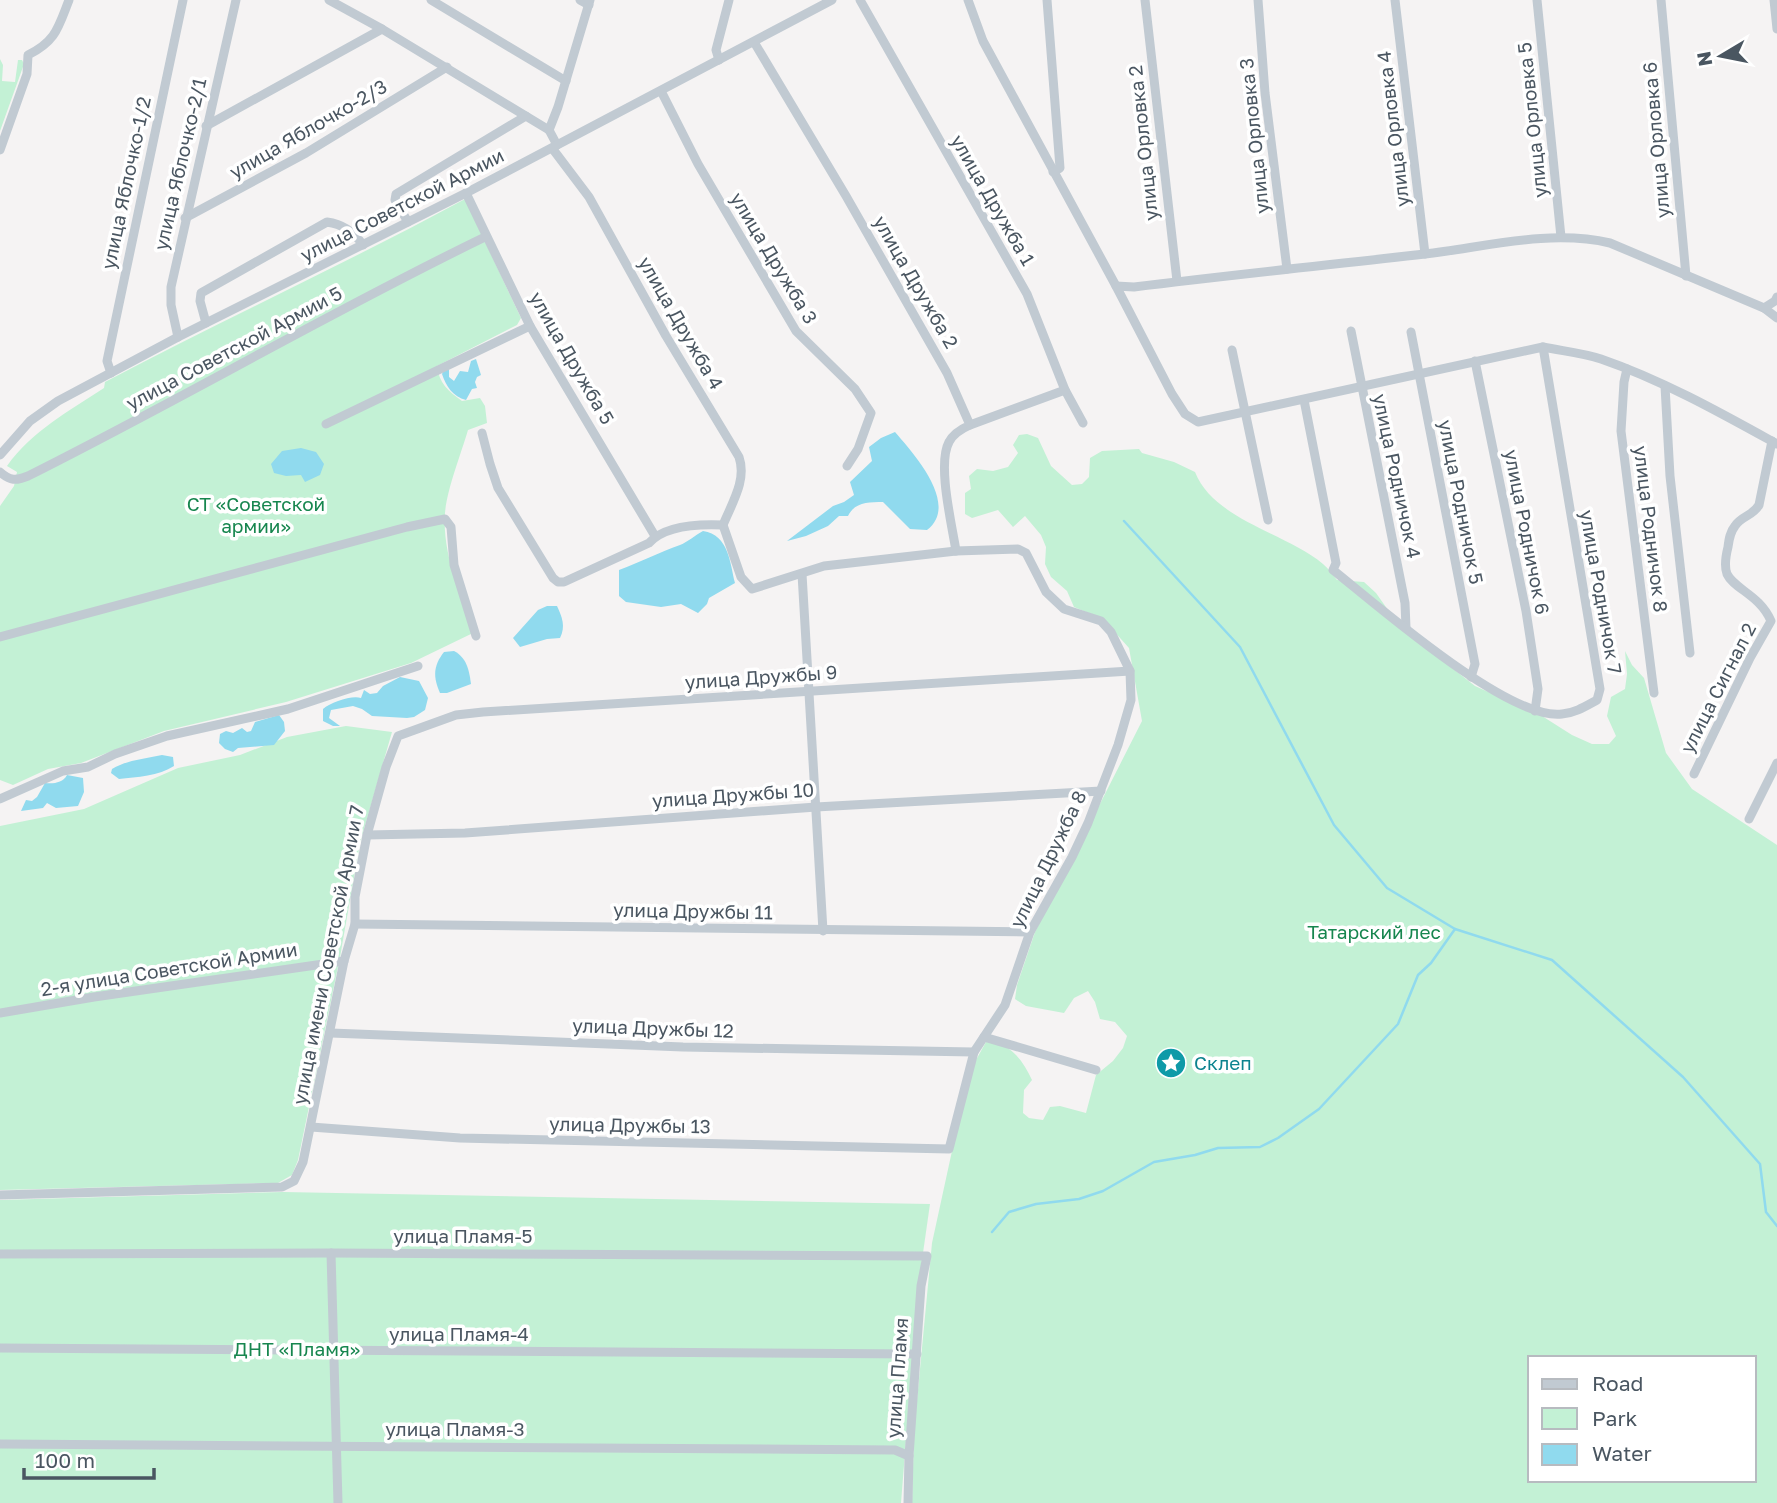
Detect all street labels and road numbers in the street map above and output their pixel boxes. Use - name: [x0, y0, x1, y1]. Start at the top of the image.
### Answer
- street label: улица Орловка 5: [1512, 41, 1551, 199]
- street label: улица Орловка 4: [1372, 50, 1413, 208]
- street label: улица Орловка 3: [1234, 57, 1273, 215]
- street label: улица Орловка 6: [1637, 61, 1674, 219]
- street label: улица Орловка 2: [1123, 64, 1162, 222]
- street label: улица Яблочко-2/3: [225, 74, 391, 183]
- street label: улица Яблочко-2/1: [148, 75, 211, 252]
- street label: улица Яблочко-1/2: [96, 94, 155, 271]
- street label: улица Дружба 1: [947, 130, 1040, 269]
- street label: улица Советской Армии: [296, 143, 507, 266]
- street label: улица Дружба 3: [726, 188, 823, 328]
- street label: улица Дружба 2: [869, 211, 964, 352]
- street label: улица Дружба 4: [634, 252, 729, 393]
- street label: улица Советской Армии 5: [122, 281, 346, 414]
- street label: улица Дружба 5: [525, 287, 620, 428]
- street label: улица Родничок 4: [1369, 391, 1426, 560]
- street label: улица Родничок 5: [1434, 418, 1489, 586]
- street label: улица Родничок 8: [1630, 444, 1673, 614]
- street label: улица Родничок 6: [1500, 447, 1555, 616]
- street label: улица Родничок 7: [1576, 508, 1627, 676]
- street label: улица Сигнал 2: [1675, 619, 1760, 757]
- street label: улица Дружбы 9: [684, 660, 838, 693]
- street label: улица Дружбы 10: [651, 777, 815, 812]
- street label: улица Дружба 8: [1004, 786, 1091, 931]
- street label: улица имени Советской Армии 7: [287, 803, 368, 1106]
- street label: улица Дружбы 11: [613, 898, 773, 923]
- street label: 2-я улица Советской Армии: [39, 937, 299, 1000]
- street label: улица Дружбы 12: [572, 1013, 734, 1042]
- street label: улица Дружбы 13: [549, 1112, 711, 1137]
- street label: улица Пламя-5: [393, 1224, 533, 1247]
- street label: улица Пламя: [881, 1317, 912, 1439]
- street label: улица Пламя-4: [389, 1322, 529, 1345]
- street label: улица Пламя-3: [385, 1417, 525, 1440]

